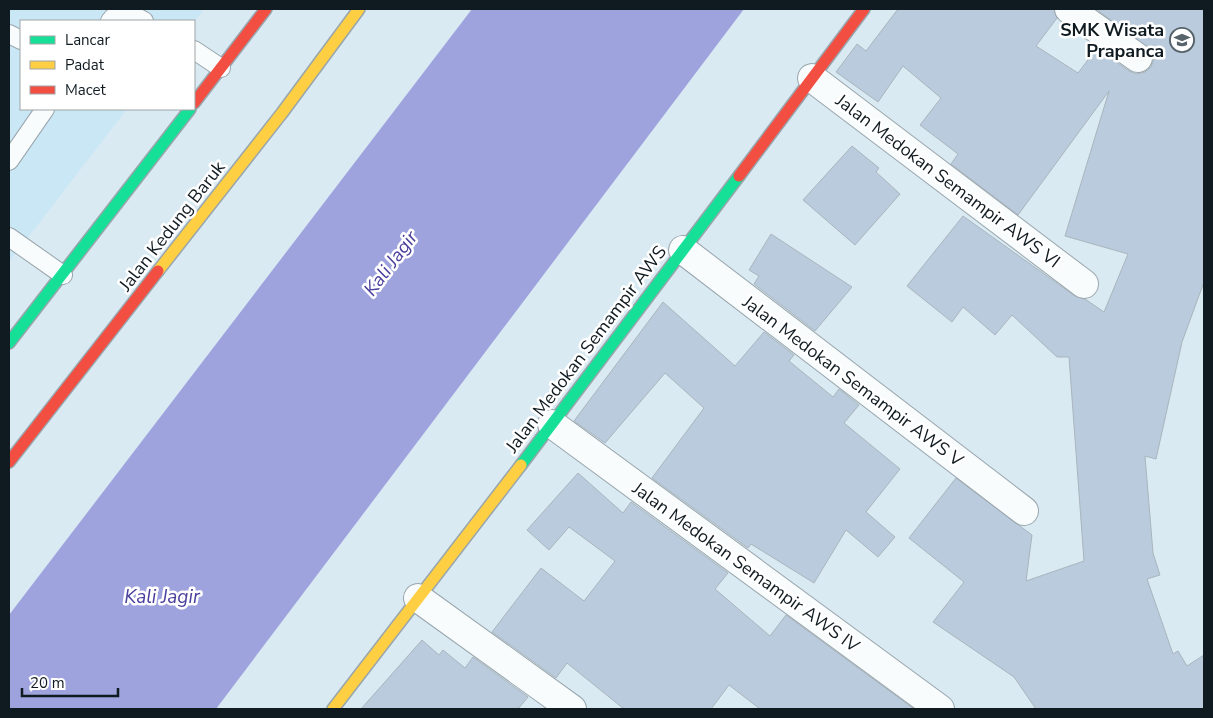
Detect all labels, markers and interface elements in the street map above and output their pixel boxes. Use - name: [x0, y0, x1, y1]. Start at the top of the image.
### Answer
- place label: SMK Wisata Prapanca: [1060, 18, 1164, 63]
- legend: [20, 20, 195, 110]
- school or university icon: SMK Wisata Prapanca: [1169, 27, 1195, 53]
- text: Lancar: [65, 30, 110, 50]
- text: Padat: [65, 55, 105, 75]
- text: Macet: [65, 80, 107, 100]
- street label: Jalan Medokan Semampir AWS VI: [830, 88, 1065, 273]
- street label: Jalan Kedung Baruk: [113, 155, 231, 297]
- water label: Kali Jagir: [358, 225, 425, 302]
- street label: Jalan Medokan Semampir AWS: [500, 241, 672, 458]
- street label: Jalan Medokan Semampir AWS V: [737, 289, 969, 472]
- street label: Jalan Medokan Semampir AWS IV: [627, 476, 865, 658]
- water label: Kali Jagir: [124, 584, 201, 610]
- scale bar: [22, 666, 119, 698]
- text: 20 m: [30, 673, 65, 693]

